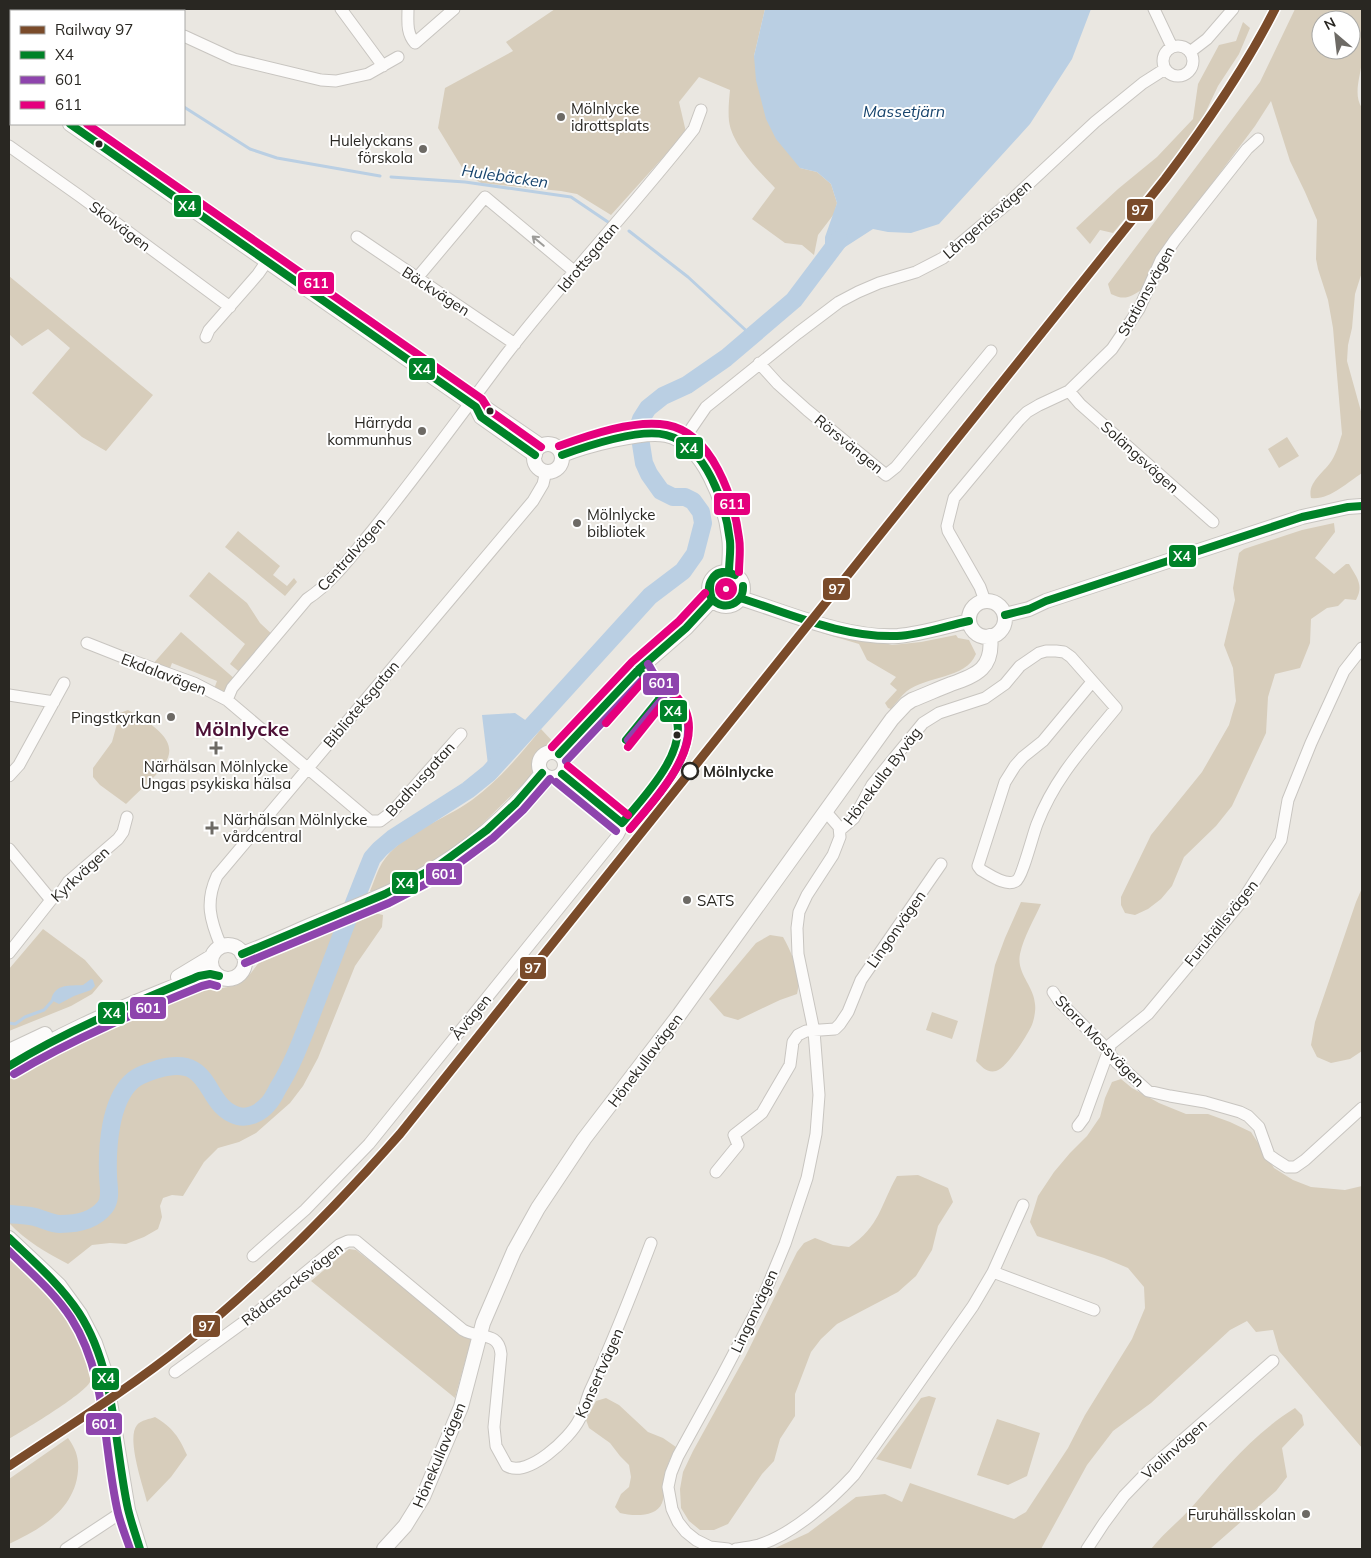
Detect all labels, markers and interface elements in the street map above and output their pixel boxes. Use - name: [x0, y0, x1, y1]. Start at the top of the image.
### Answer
- legend: [10, 10, 185, 125]
- north arrow: [1311, 10, 1361, 60]
- text: N: [1321, 13, 1339, 34]
- text: Railway 97: [55, 20, 133, 39]
- text: X4: [55, 45, 74, 64]
- text: 601: [55, 70, 82, 89]
- text: 611: [55, 95, 82, 114]
- place label: Mölnlycke idrottsplats: [571, 99, 649, 135]
- water label: Massetjärn: [863, 101, 945, 121]
- marker: Mölnlycke idrottsplats: [555, 111, 567, 123]
- place label: Hulelyckans förskola: [329, 131, 413, 167]
- unlabelled marker: [94, 139, 104, 149]
- marker: Hulelyckans förskola: [417, 143, 429, 155]
- water label: Hulebäcken: [460, 160, 550, 192]
- street label: Långenäsvägen: [939, 175, 1035, 263]
- line badge: X4: [173, 194, 202, 218]
- street label: Skolvägen: [86, 197, 154, 255]
- text: X4: [177, 197, 196, 215]
- line badge: 97: [1126, 198, 1154, 222]
- text: 97: [1132, 201, 1148, 219]
- street label: Idrottsgatan: [553, 218, 623, 296]
- one-way arrow: [531, 236, 544, 247]
- street label: Stationsvägen: [1113, 243, 1179, 339]
- street label: Bäckvägen: [399, 262, 473, 320]
- line badge: 611: [297, 271, 335, 295]
- text: 611: [303, 274, 329, 292]
- line badge: X4: [408, 357, 436, 381]
- text: X4: [412, 360, 431, 378]
- unlabelled marker: [485, 406, 495, 416]
- street label: Rörsvängen: [811, 410, 887, 478]
- place label: Härryda kommunhus: [327, 413, 412, 449]
- street label: Solängsvägen: [1097, 417, 1183, 497]
- marker: Härryda kommunhus: [416, 425, 428, 437]
- line badge: X4: [675, 436, 704, 460]
- text: X4: [679, 439, 698, 457]
- line badge: 611: [713, 492, 751, 516]
- text: 611: [719, 495, 745, 513]
- place label: Mölnlycke bibliotek: [587, 505, 655, 541]
- street label: Centralvägen: [313, 513, 389, 595]
- marker: Mölnlycke bibliotek: [571, 517, 583, 529]
- line badge: X4: [1168, 544, 1197, 568]
- text: X4: [1172, 547, 1191, 565]
- line badge: 97: [822, 577, 851, 601]
- text: 97: [829, 580, 845, 598]
- street label: Ekdalavägen: [119, 649, 209, 699]
- street label: Biblioteksgatan: [319, 657, 403, 751]
- line badge: 601: [642, 672, 680, 696]
- text: 601: [648, 674, 674, 692]
- line badge: X4: [659, 699, 688, 723]
- text: X4: [663, 702, 682, 720]
- place label: Pingstkyrkan: [71, 708, 161, 727]
- marker: Pingstkyrkan: [165, 711, 177, 723]
- district label: Mölnlycke: [195, 716, 289, 741]
- street label: Hönekulla Byväg: [839, 723, 925, 829]
- unlabelled marker: [672, 730, 682, 740]
- street label: Badhusgatan: [381, 738, 459, 820]
- marker: Närhälsan Mölnlycke Ungas psykiska hälsa: [209, 741, 223, 755]
- place label: Närhälsan Mölnlycke Ungas psykiska hälsa: [141, 757, 291, 793]
- marker: Mölnlycke: [681, 762, 699, 780]
- place label: Mölnlycke: [703, 762, 774, 781]
- place label: Närhälsan Mölnlycke vårdcentral: [223, 810, 368, 846]
- marker: Närhälsan Mölnlycke vårdcentral: [205, 821, 219, 835]
- street label: Kyrkvägen: [47, 842, 113, 906]
- line badge: 601: [425, 862, 463, 886]
- text: 601: [431, 865, 457, 883]
- line badge: X4: [391, 871, 419, 895]
- text: X4: [395, 874, 414, 892]
- street label: Furuhällsvägen: [1180, 876, 1262, 970]
- street label: Lingonvägen: [862, 887, 930, 971]
- place label: SATS: [697, 891, 734, 910]
- marker: SATS: [681, 894, 693, 906]
- line badge: 97: [519, 956, 547, 980]
- text: 97: [525, 959, 541, 977]
- street label: Åvägen: [446, 990, 495, 1044]
- street label: Stora Mossvägen: [1051, 991, 1149, 1091]
- line badge: 601: [129, 996, 167, 1020]
- text: 601: [135, 999, 161, 1017]
- line badge: X4: [97, 1001, 126, 1025]
- text: X4: [102, 1004, 121, 1022]
- street label: Hönekullavägen: [604, 1009, 686, 1111]
- street label: Rådastocksvägen: [237, 1238, 347, 1330]
- street label: Lingonvägen: [726, 1266, 782, 1356]
- line badge: 97: [192, 1314, 221, 1338]
- text: 97: [199, 1317, 215, 1335]
- street label: Konsertvägen: [571, 1325, 627, 1421]
- line badge: X4: [91, 1367, 120, 1391]
- text: X4: [96, 1369, 115, 1387]
- street label: Hönekullavägen: [408, 1400, 470, 1510]
- line badge: 601: [85, 1412, 123, 1436]
- text: 601: [91, 1415, 117, 1433]
- street label: Violinvägen: [1137, 1415, 1211, 1483]
- place label: Furuhällsskolan: [1188, 1505, 1296, 1524]
- marker: Furuhällsskolan: [1300, 1508, 1312, 1520]

